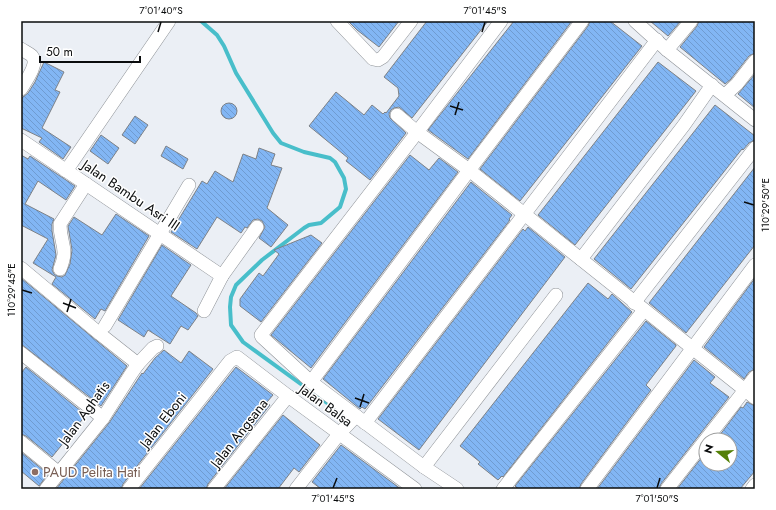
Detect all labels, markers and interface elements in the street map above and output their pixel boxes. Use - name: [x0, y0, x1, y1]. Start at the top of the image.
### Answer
- text: 7°01'40"S: [139, 3, 183, 18]
- text: 7°01'45"S: [464, 3, 507, 18]
- scale bar: [40, 38, 140, 64]
- text: 50 m: [46, 43, 73, 61]
- street label: Jalan Bambu Asri III: [76, 154, 184, 235]
- text: 110°29'50"E: [758, 178, 773, 232]
- text: 110°29'45"E: [4, 263, 19, 317]
- street label: Jalan Aghatis: [53, 376, 115, 451]
- street label: Jalan Balsa: [294, 378, 357, 431]
- street label: Jalan Eboni: [134, 388, 191, 454]
- street label: Jalan Angsana: [204, 394, 272, 473]
- north arrow: [698, 432, 738, 472]
- text: N: [700, 442, 717, 456]
- place label: PAUD Pelita Hati: [43, 462, 141, 482]
- marker: PAUD Pelita Hati: [30, 467, 40, 477]
- text: 7°01'45"S: [312, 491, 355, 506]
- text: 7°01'50"S: [635, 491, 679, 506]

